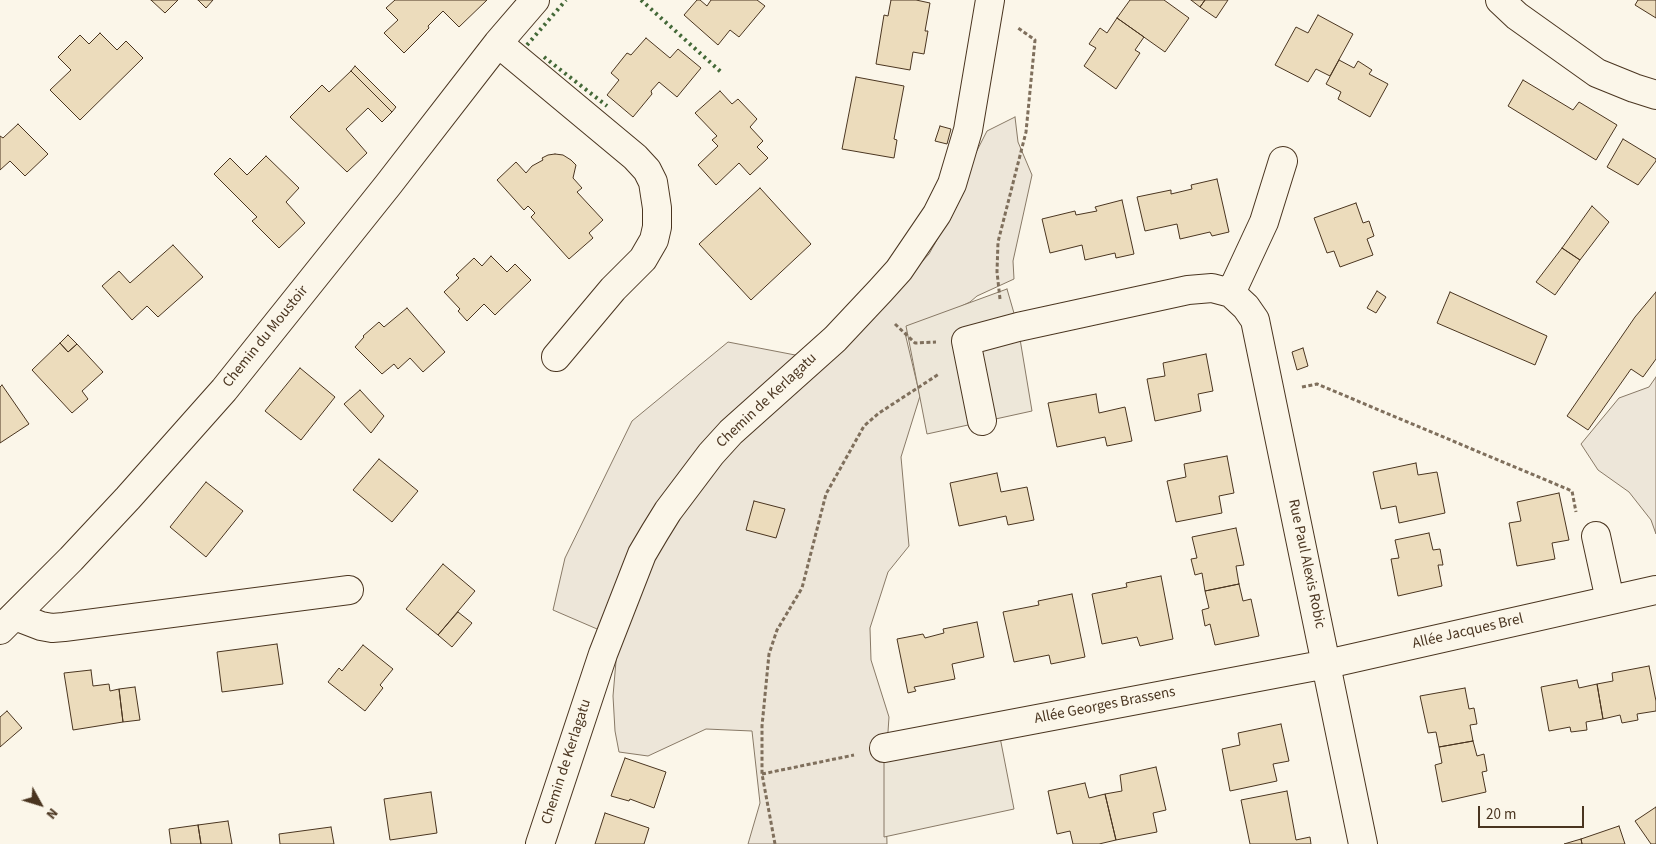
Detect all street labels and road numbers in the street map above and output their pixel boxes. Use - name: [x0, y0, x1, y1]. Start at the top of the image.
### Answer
- street label: Chemin du Moustoir: [219, 282, 313, 392]
- street label: Chemin de Kerlagatu: [713, 350, 821, 452]
- street label: Rue Paul Alexis Robic: [1283, 498, 1329, 630]
- street label: Allée Jacques Brel: [1411, 610, 1525, 654]
- street label: Allée Georges Brassens: [1033, 683, 1177, 729]
- street label: Chemin de Kerlagatu: [538, 697, 596, 827]

